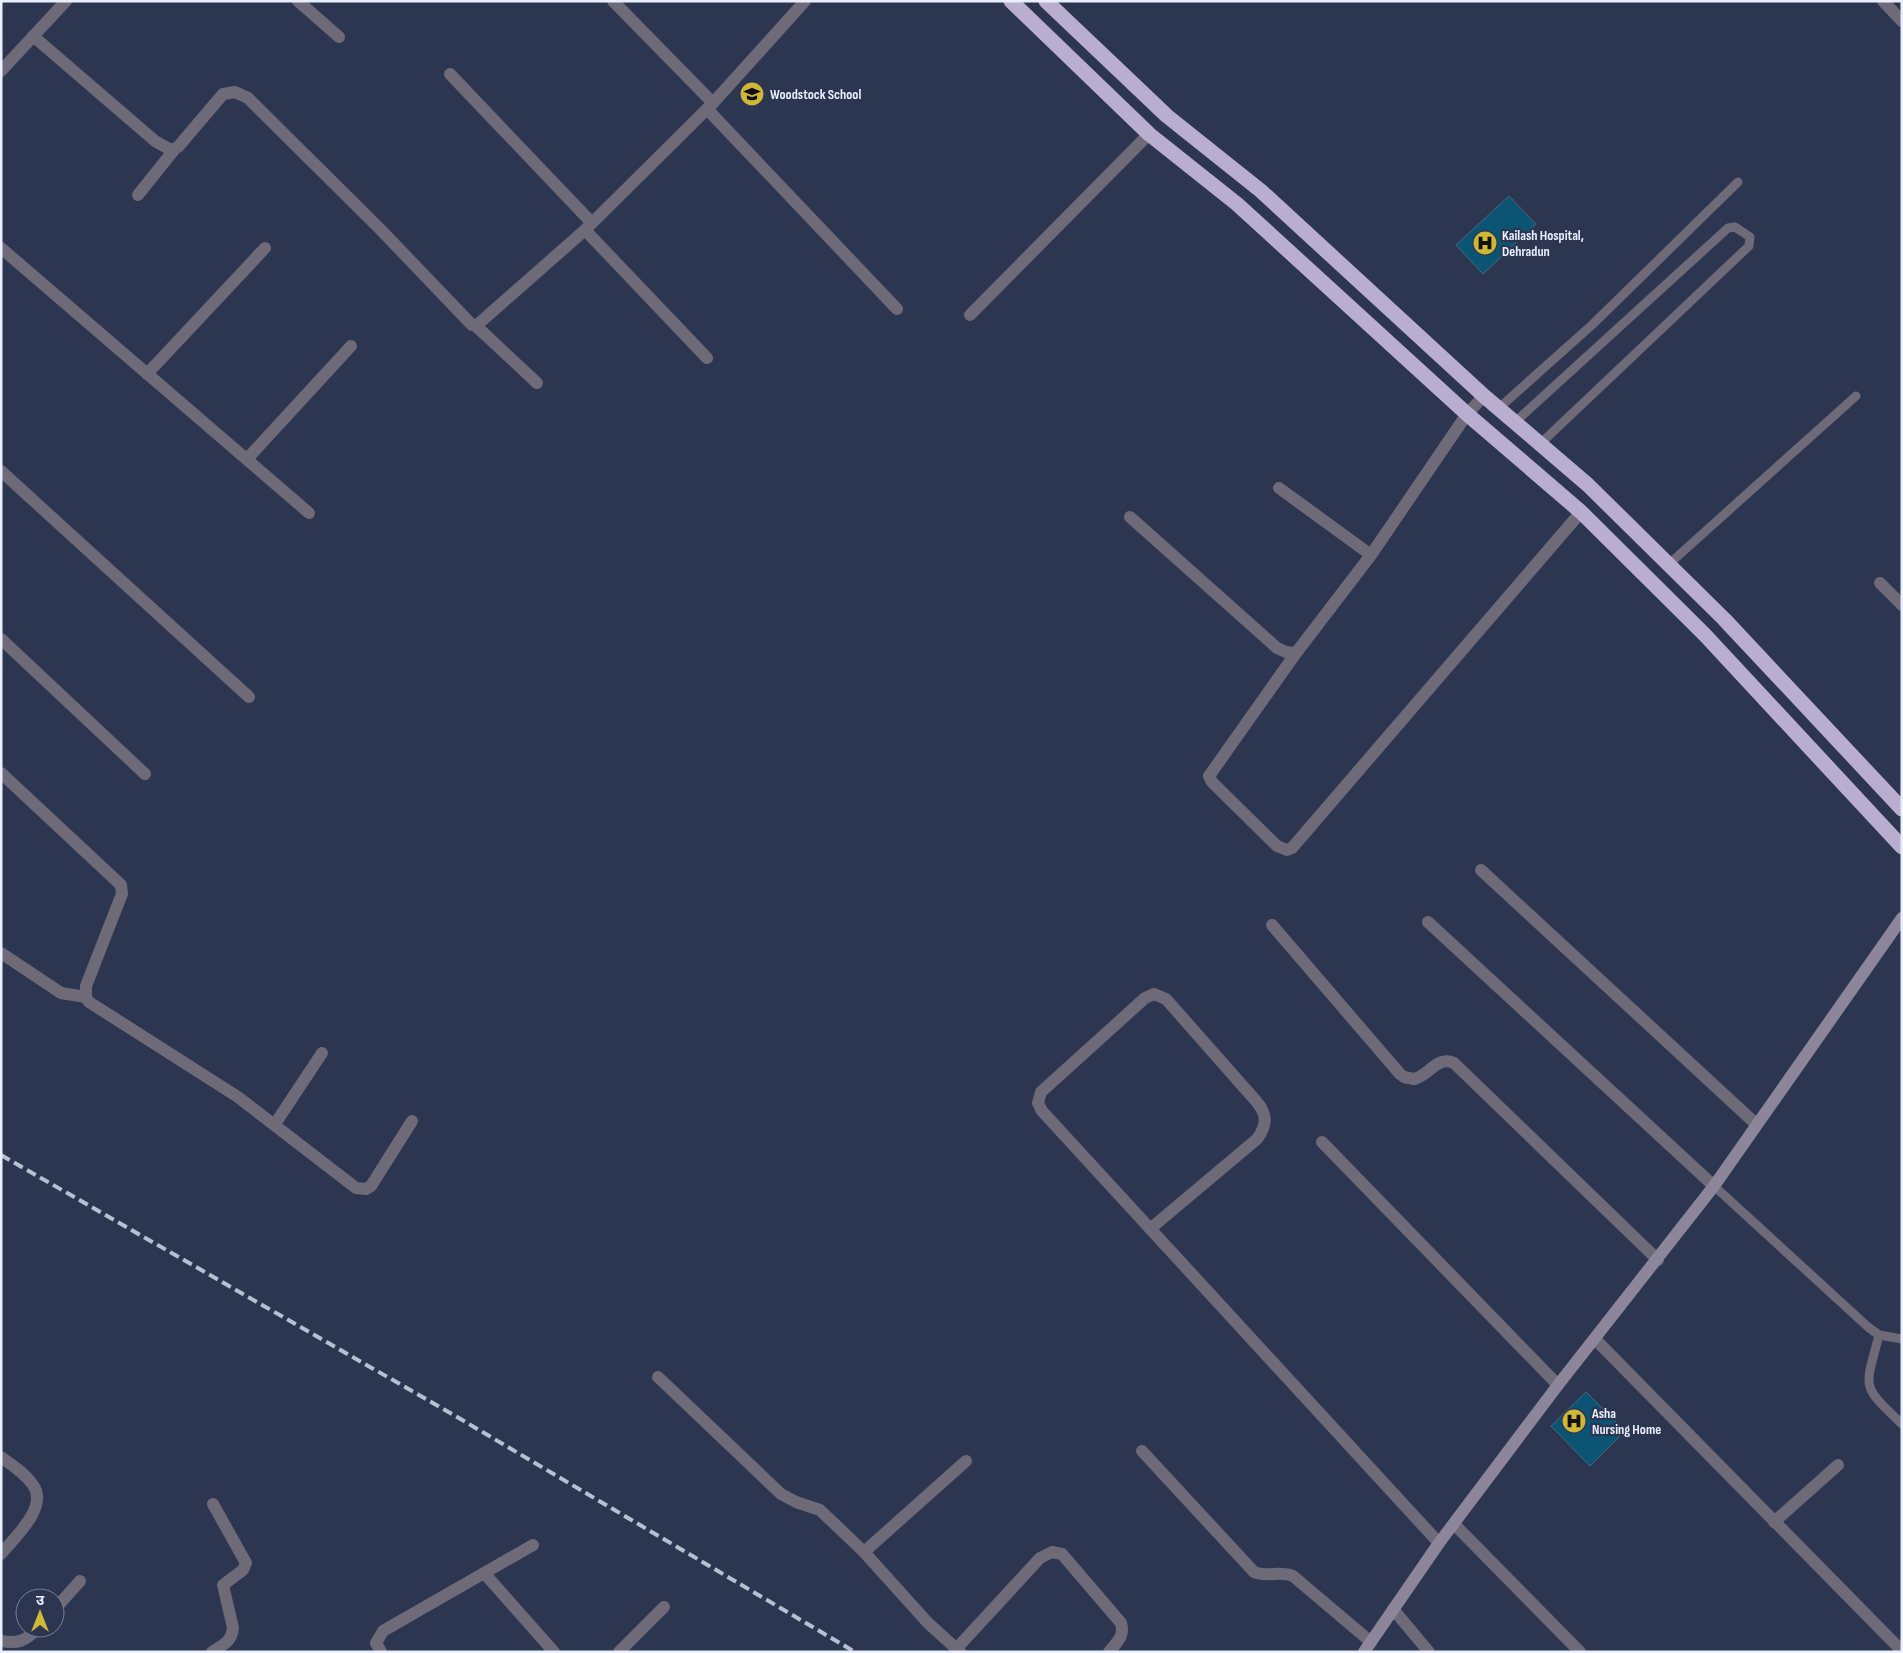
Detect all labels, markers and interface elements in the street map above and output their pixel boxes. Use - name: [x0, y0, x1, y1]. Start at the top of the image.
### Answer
- school or university icon: Woodstock School: [739, 81, 765, 107]
- place label: Woodstock School: [770, 86, 861, 103]
- place label: Kailash Hospital, Dehradun: [1502, 227, 1584, 260]
- hospital icon: Kailash Hospital, Dehradun: [1472, 230, 1498, 256]
- place label: Asha Nursing Home: [1591, 1405, 1661, 1438]
- hospital icon: Asha Nursing Home: [1561, 1408, 1587, 1434]
- north arrow: [15, 1588, 65, 1638]
- text: उ: [36, 1592, 45, 1609]

